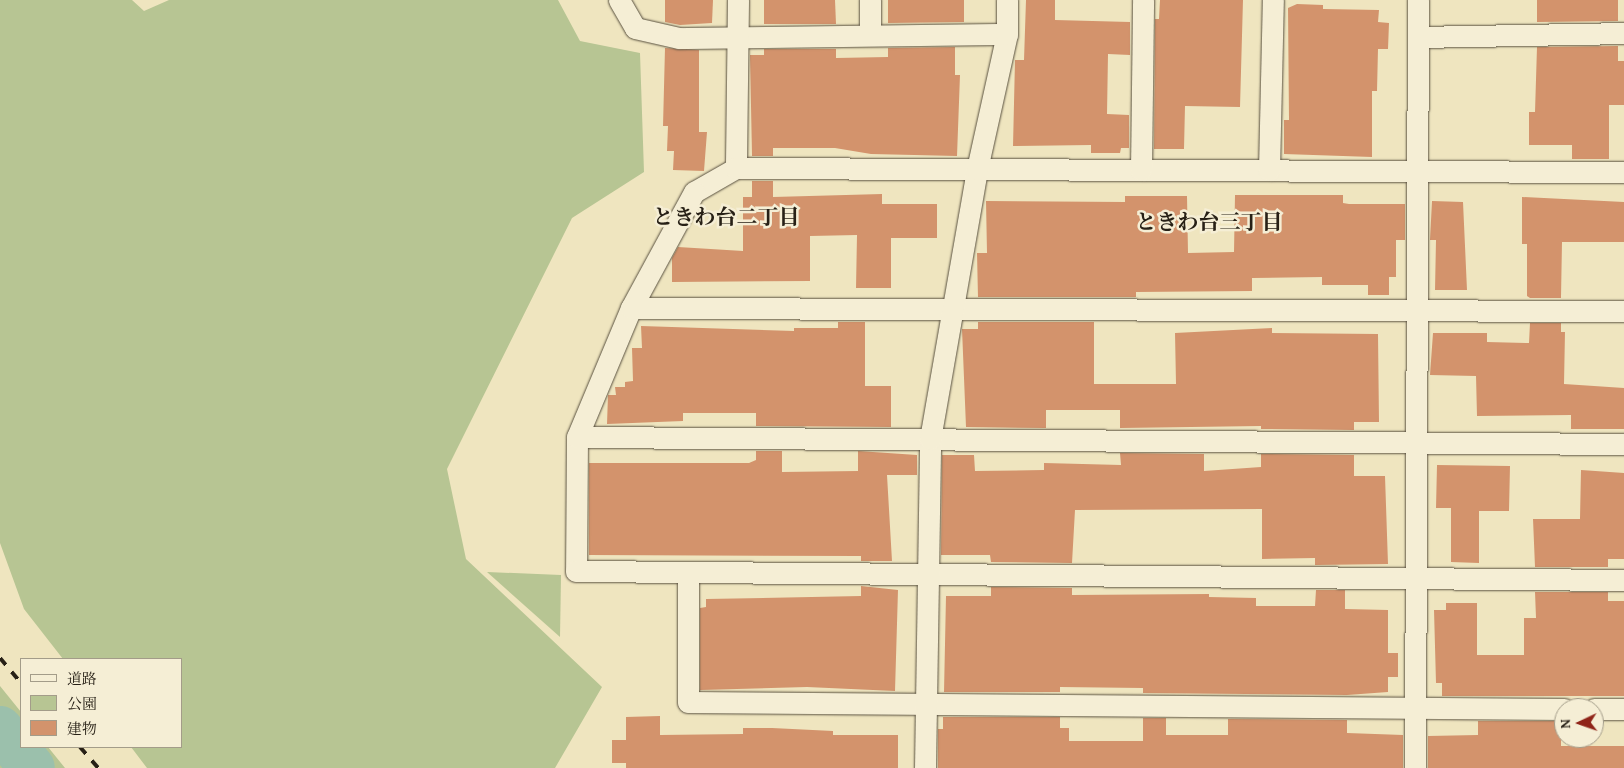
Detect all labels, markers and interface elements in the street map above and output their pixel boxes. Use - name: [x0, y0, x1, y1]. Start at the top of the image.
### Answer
- district label: ときわ台二丁目: [653, 204, 799, 230]
- district label: ときわ台三丁目: [1136, 209, 1282, 235]
- legend: [20, 658, 182, 748]
- text: 道路: [67, 668, 97, 689]
- text: 公園: [67, 693, 97, 714]
- north arrow: [1554, 698, 1604, 748]
- text: 建物: [67, 718, 97, 739]
- text: N: [1555, 719, 1575, 729]

